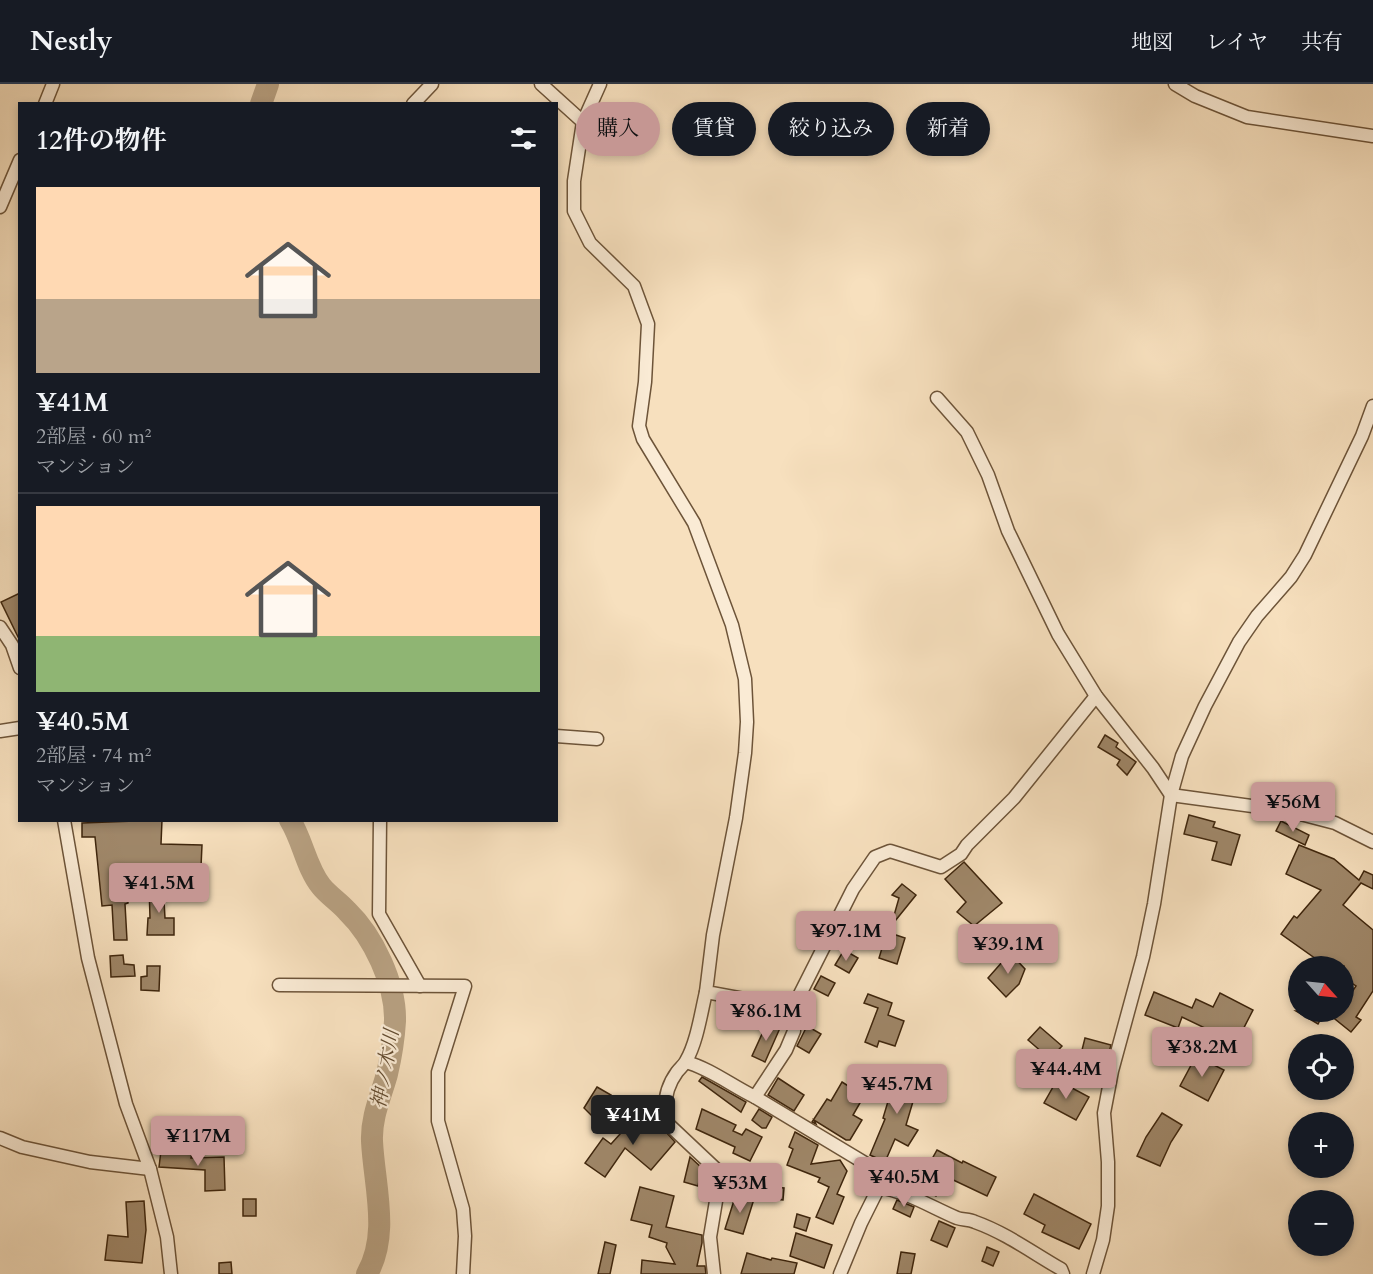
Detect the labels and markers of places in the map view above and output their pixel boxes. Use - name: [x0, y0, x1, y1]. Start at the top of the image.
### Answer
- pin: ¥56M: [1257, 782, 1329, 833]
- pin: ¥41.5M: [110, 863, 208, 914]
- pin: ¥97.1M: [797, 911, 895, 962]
- pin: ¥39.1M: [959, 924, 1057, 975]
- pin: ¥86.1M: [717, 991, 815, 1042]
- pin: ¥38.2M: [1153, 1027, 1251, 1078]
- pin: ¥44.4M: [1017, 1049, 1115, 1100]
- pin: ¥45.7M: [848, 1064, 946, 1115]
- pin: ¥41M: [597, 1095, 669, 1146]
- pin: ¥117M: [156, 1116, 240, 1167]
- pin: ¥40.5M: [855, 1157, 953, 1208]
- pin: ¥53M: [704, 1163, 776, 1214]

